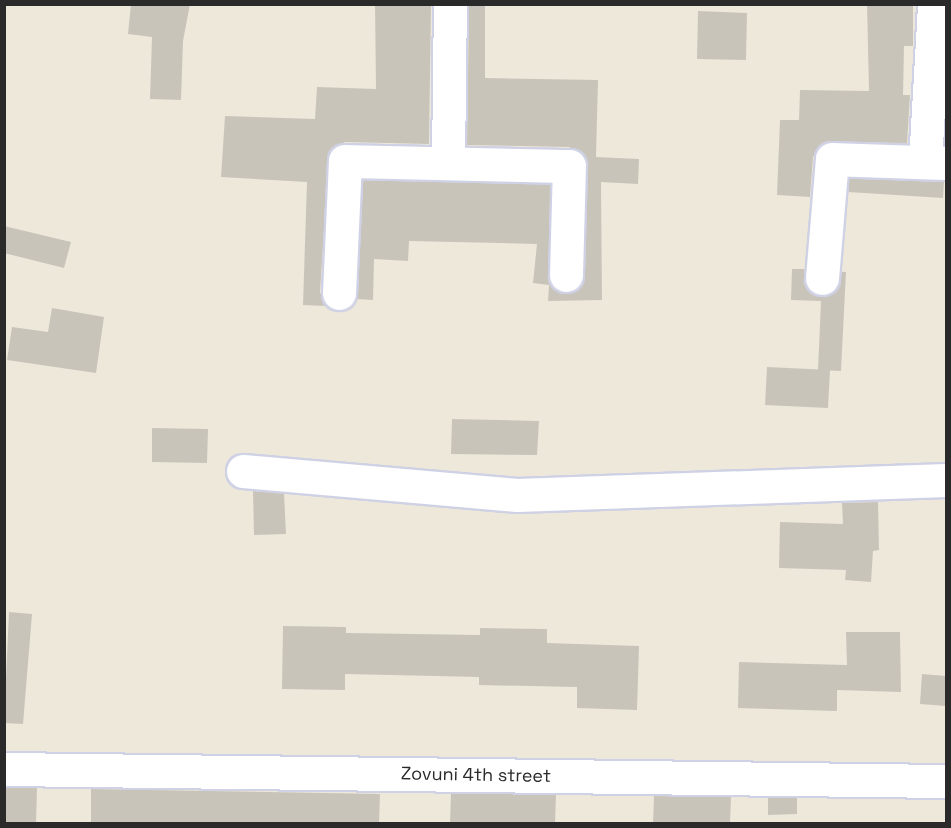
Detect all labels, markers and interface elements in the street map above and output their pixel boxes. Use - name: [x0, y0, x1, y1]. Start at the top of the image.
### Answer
- street label: Zovuni 4th street: [401, 763, 551, 787]

